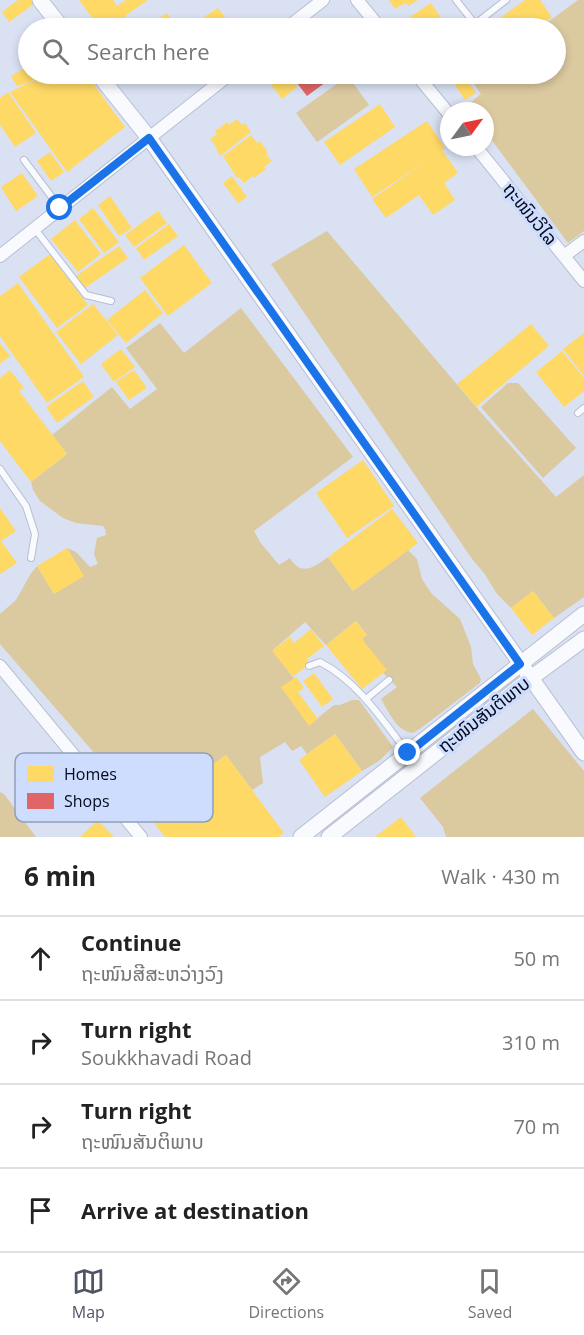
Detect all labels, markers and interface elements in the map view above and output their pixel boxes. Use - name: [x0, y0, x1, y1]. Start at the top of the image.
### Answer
- search box: [18, 18, 566, 84]
- icon: search: [39, 35, 72, 68]
- text: Search here: [87, 36, 210, 66]
- north arrow: [440, 102, 494, 156]
- street label: ຖະໜົນວິໄລ: [498, 177, 563, 250]
- route start: [46, 194, 72, 220]
- street label: ຖະໜົນສັນຕິພາບ: [432, 671, 534, 758]
- route end: [394, 739, 420, 765]
- legend: [15, 753, 213, 822]
- text: Homes: [64, 763, 117, 785]
- text: Shops: [64, 790, 110, 812]
- text: 6 min: [24, 858, 96, 894]
- text: Walk · 430 m: [441, 863, 560, 890]
- text: Continue: [81, 927, 181, 957]
- icon: ahead: [24, 942, 57, 975]
- text: 50 m: [513, 945, 560, 972]
- text: ຖະໜົນສີສະຫວ່າງວົງ: [81, 960, 224, 987]
- text: Turn right: [81, 1014, 192, 1044]
- icon: right: [24, 1026, 57, 1059]
- text: 310 m: [502, 1029, 560, 1056]
- text: Soukkhavadi Road: [81, 1044, 252, 1071]
- text: Turn right: [81, 1095, 192, 1125]
- icon: right: [24, 1110, 57, 1143]
- text: 70 m: [513, 1113, 560, 1140]
- text: ຖະໜົນສັນຕິພາບ: [81, 1128, 204, 1155]
- icon: arrive: [24, 1194, 57, 1227]
- text: Arrive at destination: [81, 1195, 309, 1225]
- tab: Map: [72, 1265, 105, 1323]
- tab: Directions: [248, 1265, 324, 1323]
- tab: Saved: [468, 1265, 512, 1323]

